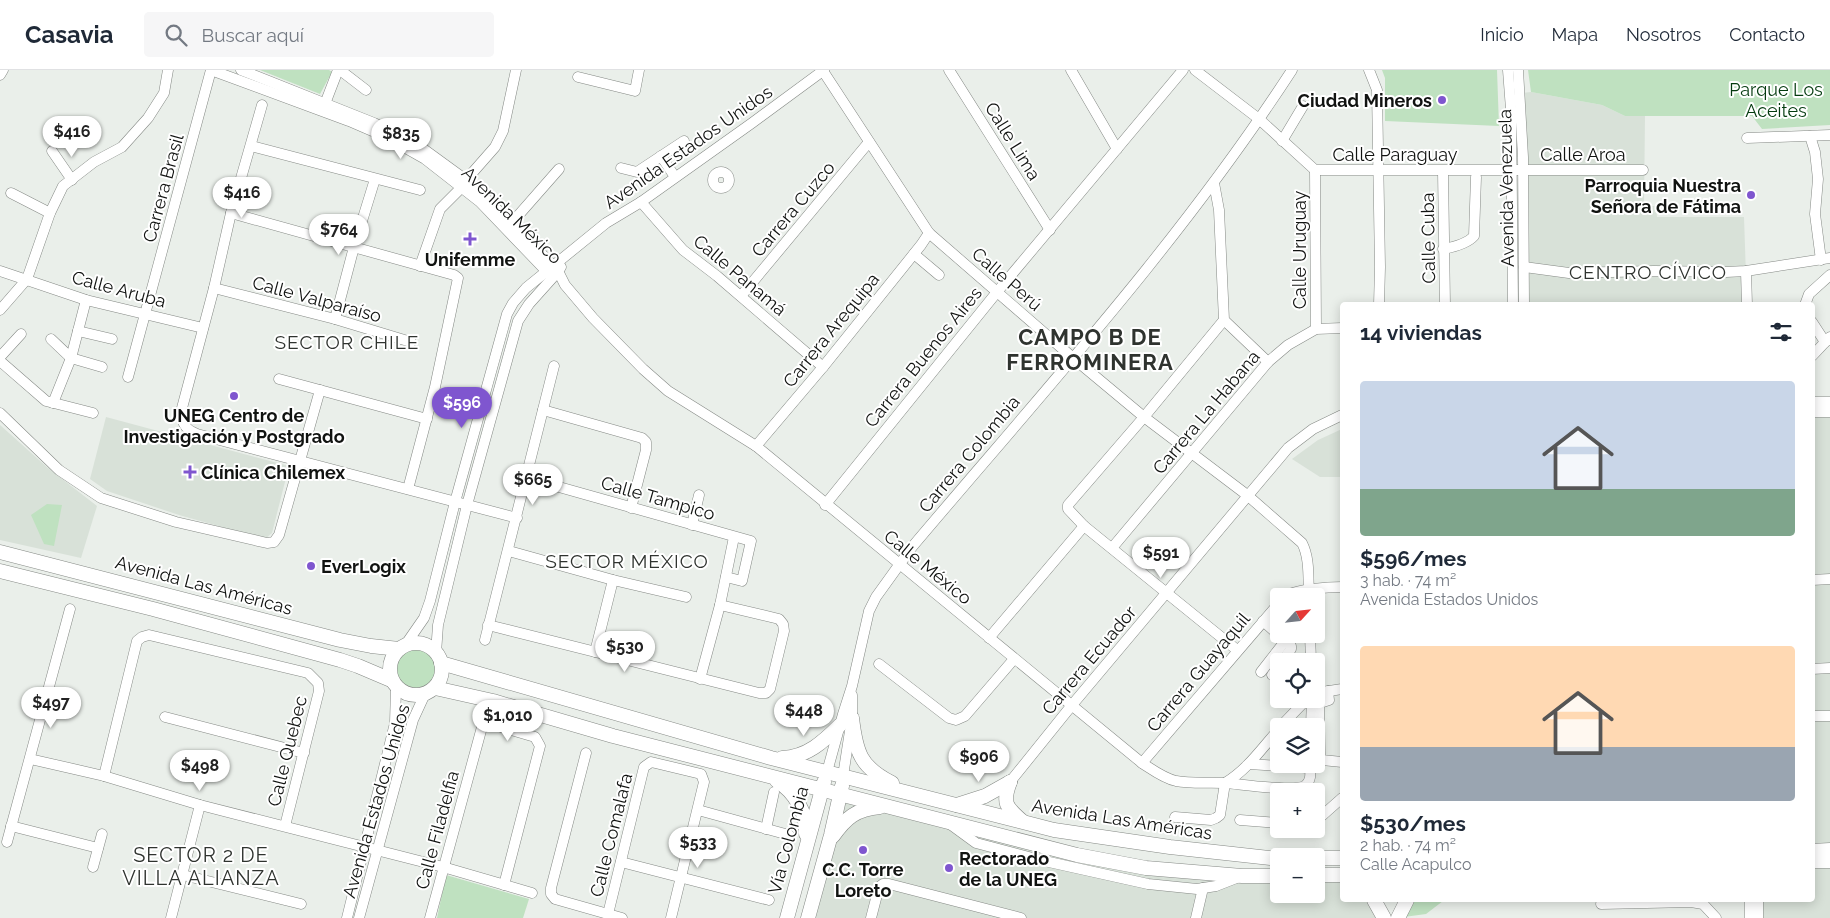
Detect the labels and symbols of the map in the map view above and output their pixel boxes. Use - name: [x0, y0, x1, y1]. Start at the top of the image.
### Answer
- park label: Parque Los Aceites: [1729, 79, 1823, 121]
- street label: Avenida Estados Unidos: [600, 81, 776, 213]
- place label: Ciudad Mineros: [1298, 90, 1432, 111]
- marker: Ciudad Mineros: [1436, 94, 1448, 106]
- street label: Calle Lima: [981, 98, 1045, 184]
- street label: Avenida Venezuela: [1494, 109, 1518, 267]
- pin: $416: [42, 116, 102, 158]
- pin: $835: [371, 118, 431, 160]
- street label: Carrera Brasil: [138, 131, 188, 244]
- street label: Calle Paraguay: [1332, 144, 1458, 165]
- street label: Calle Aroa: [1540, 144, 1626, 165]
- street label: Carrera Cuzco: [747, 157, 839, 261]
- street label: Avenida México: [458, 162, 567, 268]
- place label: Parroquia Nuestra Señora de Fátima: [1584, 175, 1741, 217]
- pin: $416: [212, 176, 272, 219]
- marker: Parroquia Nuestra Señora de Fátima: [1745, 189, 1757, 201]
- street label: Calle Uruguay: [1289, 190, 1310, 309]
- street label: Calle Cuba: [1417, 192, 1439, 284]
- pin: $764: [309, 214, 369, 256]
- street label: Calle Panamá: [689, 230, 791, 320]
- marker: Unifemme: [463, 232, 477, 246]
- street label: Calle Perú: [968, 243, 1046, 315]
- place label: Unifemme: [425, 249, 515, 270]
- district label: CENTRO CÍVICO: [1569, 261, 1727, 283]
- street label: Calle Aruba: [70, 266, 168, 312]
- street label: Carrera Arequipa: [779, 269, 883, 391]
- street label: Calle Valparaíso: [250, 272, 384, 326]
- street label: Carrera Buenos Aires: [860, 282, 986, 431]
- district label: CAMPO B DE FERROMINERA: [1006, 324, 1174, 375]
- district label: SECTOR CHILE: [275, 331, 419, 353]
- street label: Carrera La Habana: [1148, 346, 1264, 478]
- pin: $596: [432, 386, 492, 429]
- marker: UNEG Centro de Investigación y Postgrado: [228, 390, 240, 402]
- street label: Carrera Colombia: [914, 391, 1024, 517]
- place label: UNEG Centro de Investigación y Postgrado: [123, 405, 345, 447]
- place label: Clínica Chilemex: [201, 462, 345, 483]
- pin: $665: [503, 464, 563, 506]
- marker: Clínica Chilemex: [183, 465, 197, 479]
- street label: Calle Tampico: [599, 472, 718, 524]
- street label: Calle México: [880, 525, 976, 609]
- pin: $591: [1131, 536, 1191, 579]
- district label: SECTOR MÉXICO: [545, 550, 709, 572]
- street label: Avenida Las Américas: [113, 551, 295, 619]
- place label: EverLogix: [321, 556, 406, 577]
- marker: EverLogix: [305, 560, 317, 572]
- north arrow: [1270, 588, 1325, 642]
- street label: Carrera Ecuador: [1038, 601, 1141, 718]
- street label: Carrera Guayaquil: [1142, 608, 1254, 736]
- pin: $530: [595, 630, 655, 673]
- pin: $497: [21, 686, 81, 729]
- street label: Calle Quebec: [263, 693, 311, 809]
- pin: $448: [774, 694, 834, 737]
- pin: $1,010: [467, 700, 549, 742]
- street label: Avenida Estados Unidos: [338, 701, 414, 900]
- pin: $906: [949, 740, 1009, 783]
- pin: $498: [170, 750, 230, 792]
- street label: Calle Filadelfia: [411, 768, 463, 892]
- street label: Calle Comalafa: [585, 771, 637, 899]
- street label: Vía Colombia: [764, 784, 812, 896]
- street label: Avenida Las Américas: [1030, 794, 1214, 844]
- pin: $533: [668, 826, 728, 869]
- district label: SECTOR 2 DE VILLA ALIANZA: [122, 843, 280, 890]
- marker: C.C. Torre Loreto: [857, 844, 869, 856]
- place label: Rectorado de la UNEG: [959, 848, 1057, 890]
- place label: C.C. Torre Loreto: [822, 859, 904, 901]
- marker: Rectorado de la UNEG: [943, 862, 955, 874]

